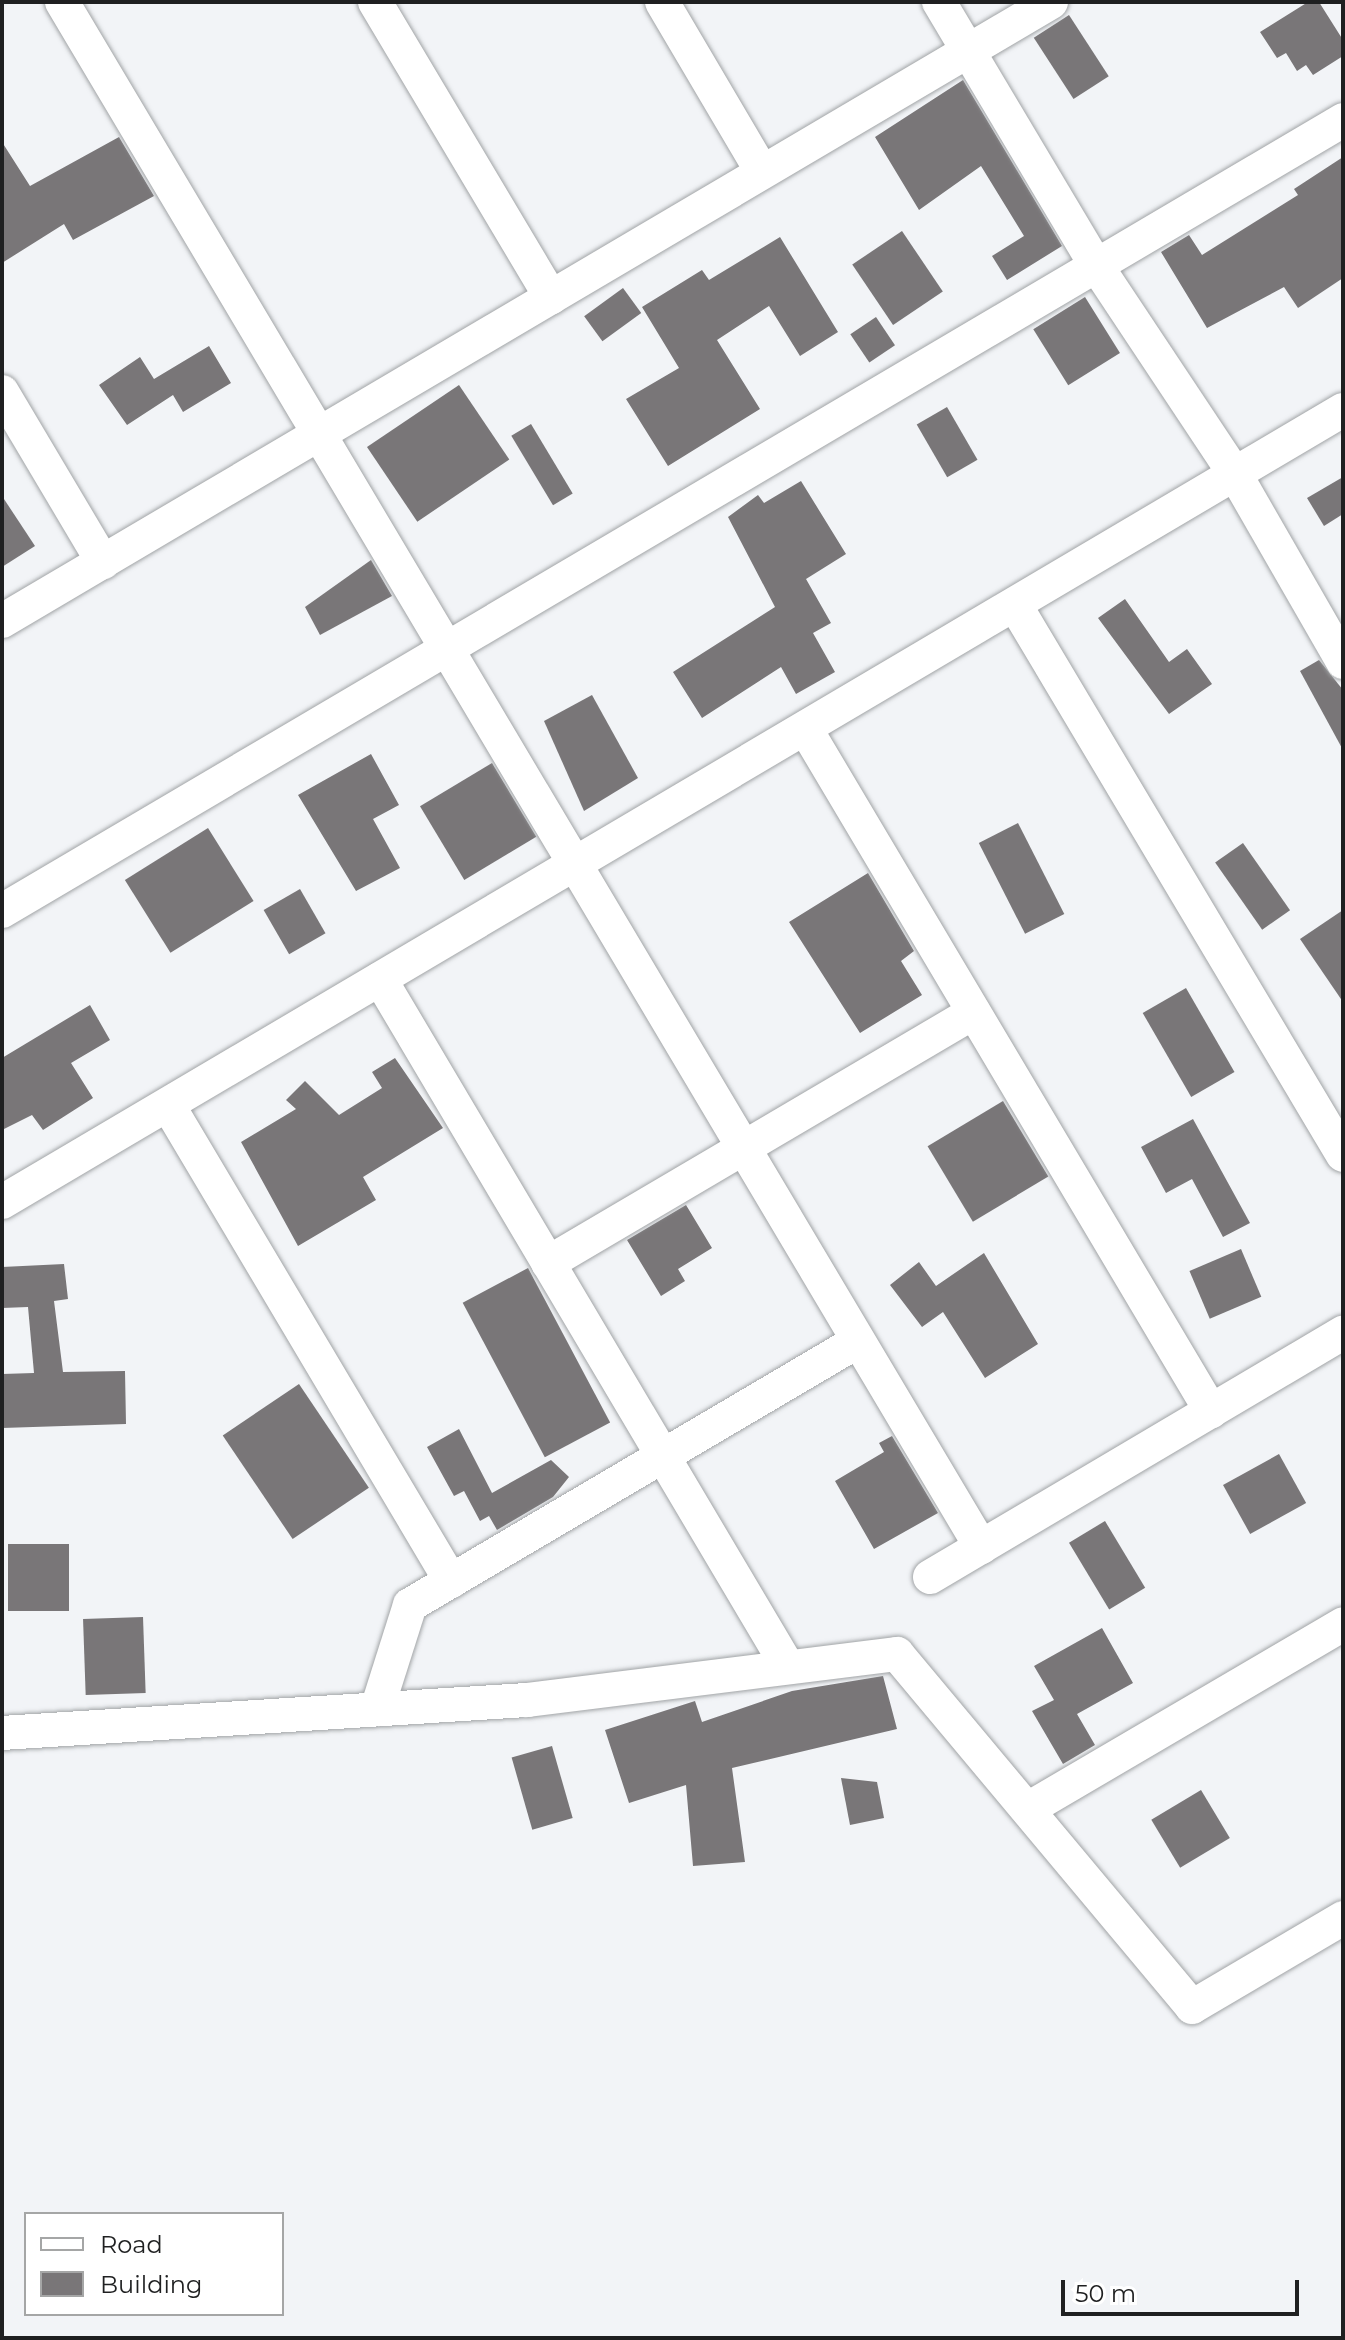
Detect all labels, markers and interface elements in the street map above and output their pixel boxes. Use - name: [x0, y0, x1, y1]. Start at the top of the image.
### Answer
- legend: [24, 2212, 284, 2316]
- text: Road: [100, 2230, 163, 2259]
- scale bar: [1065, 2264, 1303, 2314]
- text: Building: [100, 2270, 203, 2299]
- text: 50 m: [1075, 2279, 1136, 2308]

